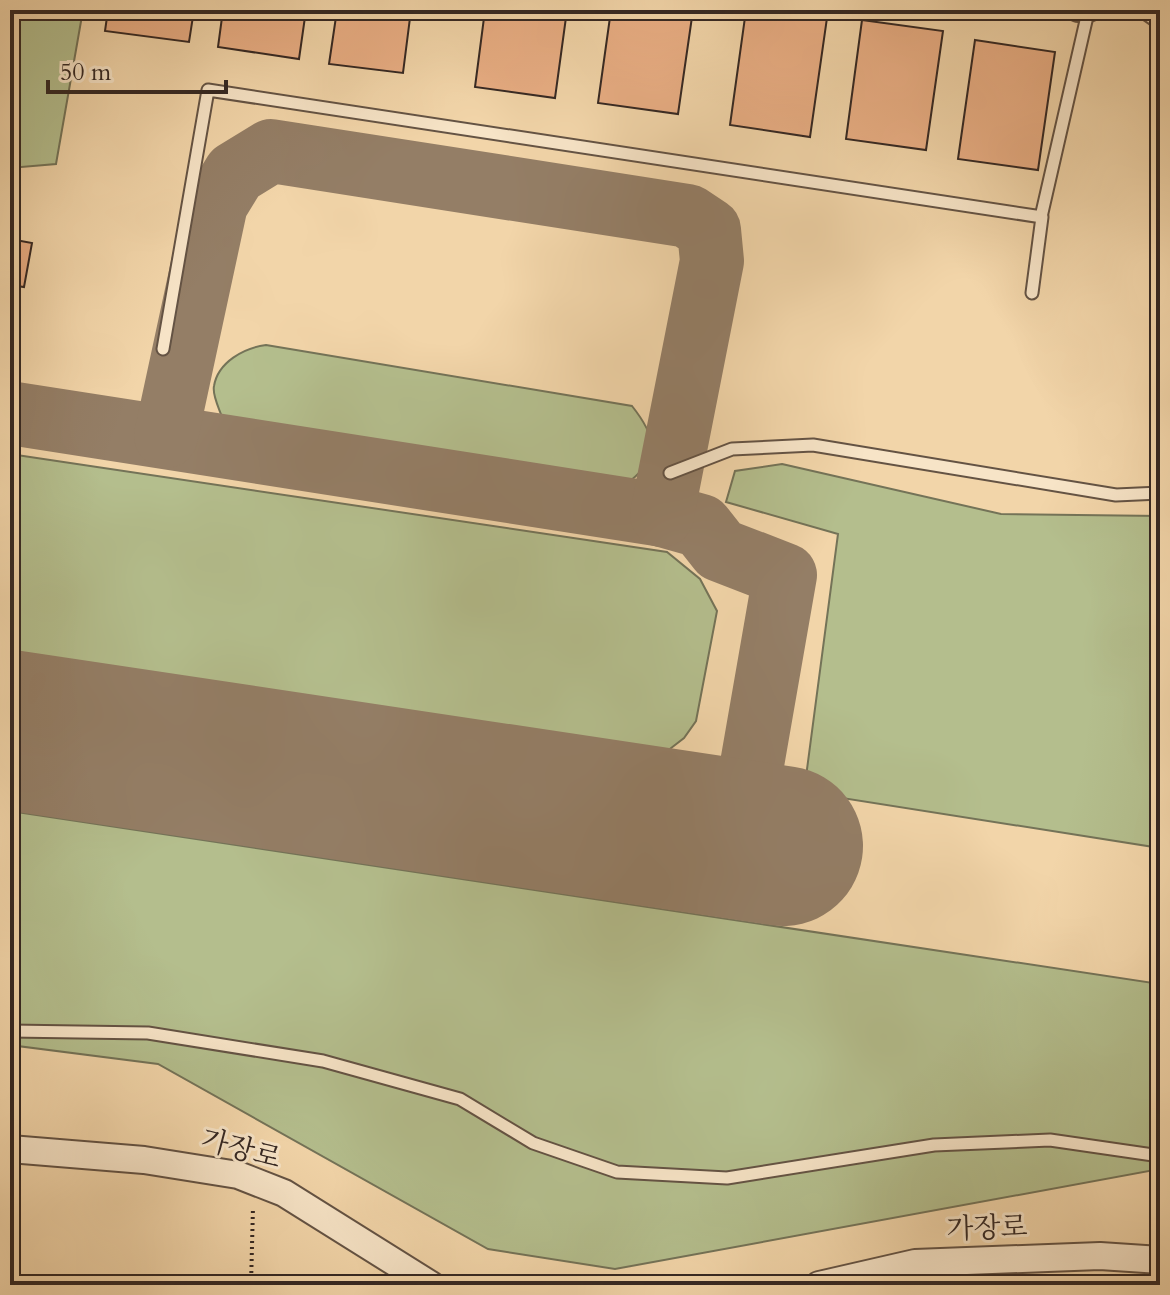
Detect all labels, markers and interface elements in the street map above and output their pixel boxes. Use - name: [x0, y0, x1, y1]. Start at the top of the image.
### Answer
- scale bar: [48, 44, 226, 94]
- text: 50 m: [60, 56, 112, 89]
- street label: 가장로: [197, 1120, 285, 1178]
- street label: 가장로: [946, 1208, 1028, 1248]

